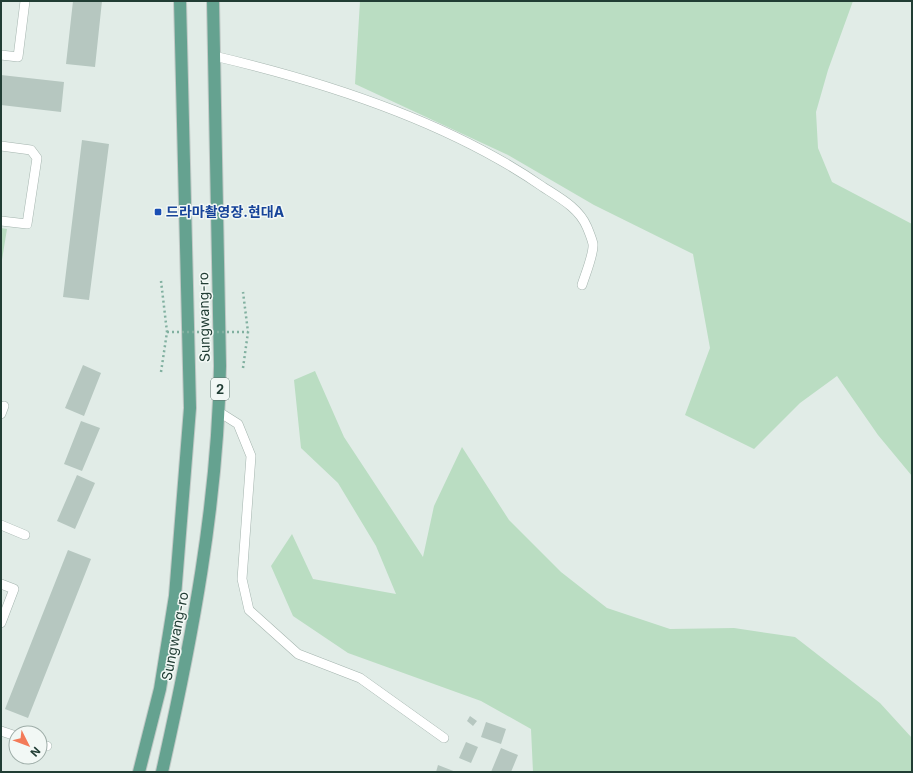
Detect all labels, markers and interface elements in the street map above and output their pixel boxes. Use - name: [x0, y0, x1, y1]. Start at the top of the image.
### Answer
- place label: 드라마촬영장.현대A: [166, 203, 285, 220]
- marker: 드라마촬영장.현대A: [153, 207, 163, 217]
- street label: Sungwang-ro: [194, 272, 213, 362]
- road number: 2: [211, 378, 229, 400]
- street label: Sungwang-ro: [158, 590, 191, 682]
- north arrow: [8, 725, 48, 765]
- text: N: [27, 744, 43, 759]

